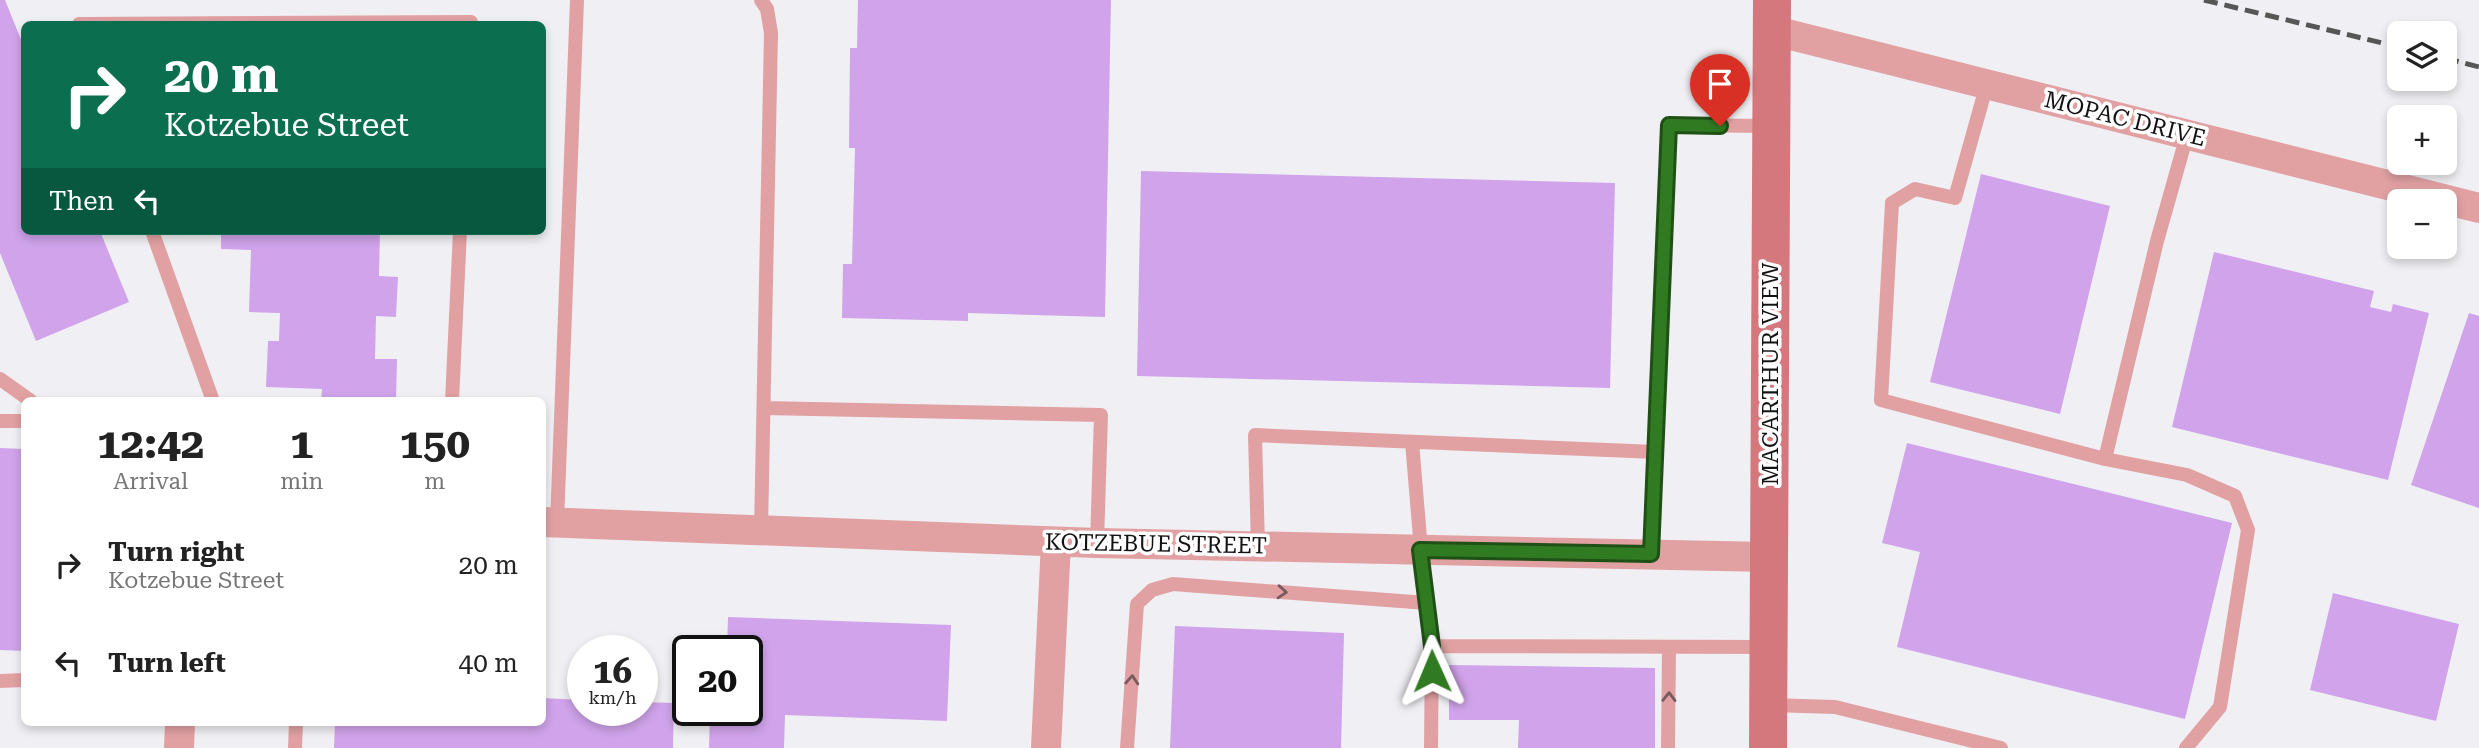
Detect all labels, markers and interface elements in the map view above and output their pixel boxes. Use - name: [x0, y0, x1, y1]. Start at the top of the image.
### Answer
- map controls: [2387, 21, 2457, 259]
- button: layers: [2387, 21, 2457, 91]
- text: 20 m: [164, 47, 279, 104]
- icon: right: [49, 49, 140, 140]
- pin: [1690, 54, 1750, 126]
- icon: arrive: [1701, 65, 1739, 103]
- street label: MOPAC DRIVE: [2042, 86, 2208, 152]
- button: +: [2387, 105, 2457, 175]
- text: Kotzebue Street: [164, 106, 409, 144]
- icon: left: [128, 182, 166, 220]
- text: Then: [49, 186, 114, 216]
- button: −: [2387, 189, 2457, 259]
- street label: MACARTHUR VIEW: [1757, 262, 1784, 486]
- text: 12:42: [97, 419, 204, 468]
- text: 1: [290, 419, 314, 468]
- text: 150: [399, 419, 470, 468]
- text: Arrival: [113, 468, 188, 495]
- text: min: [280, 468, 323, 495]
- text: m: [424, 468, 445, 495]
- street label: KOTZEBUE STREET: [1045, 529, 1267, 559]
- text: Turn right: [108, 537, 244, 567]
- icon: right: [49, 546, 87, 584]
- text: 20 m: [459, 550, 518, 580]
- text: Kotzebue Street: [108, 567, 284, 594]
- one-way arrow: [1276, 584, 1287, 599]
- position arrow: [1395, 634, 1469, 708]
- speed limit sign: 20: [672, 635, 763, 726]
- icon: left: [49, 644, 87, 682]
- text: Turn left: [108, 648, 226, 678]
- text: 40 m: [459, 648, 518, 678]
- text: 16: [593, 651, 632, 692]
- one-way arrow: [1124, 674, 1139, 685]
- text: km/h: [588, 687, 637, 708]
- one-way arrow: [1661, 692, 1676, 703]

